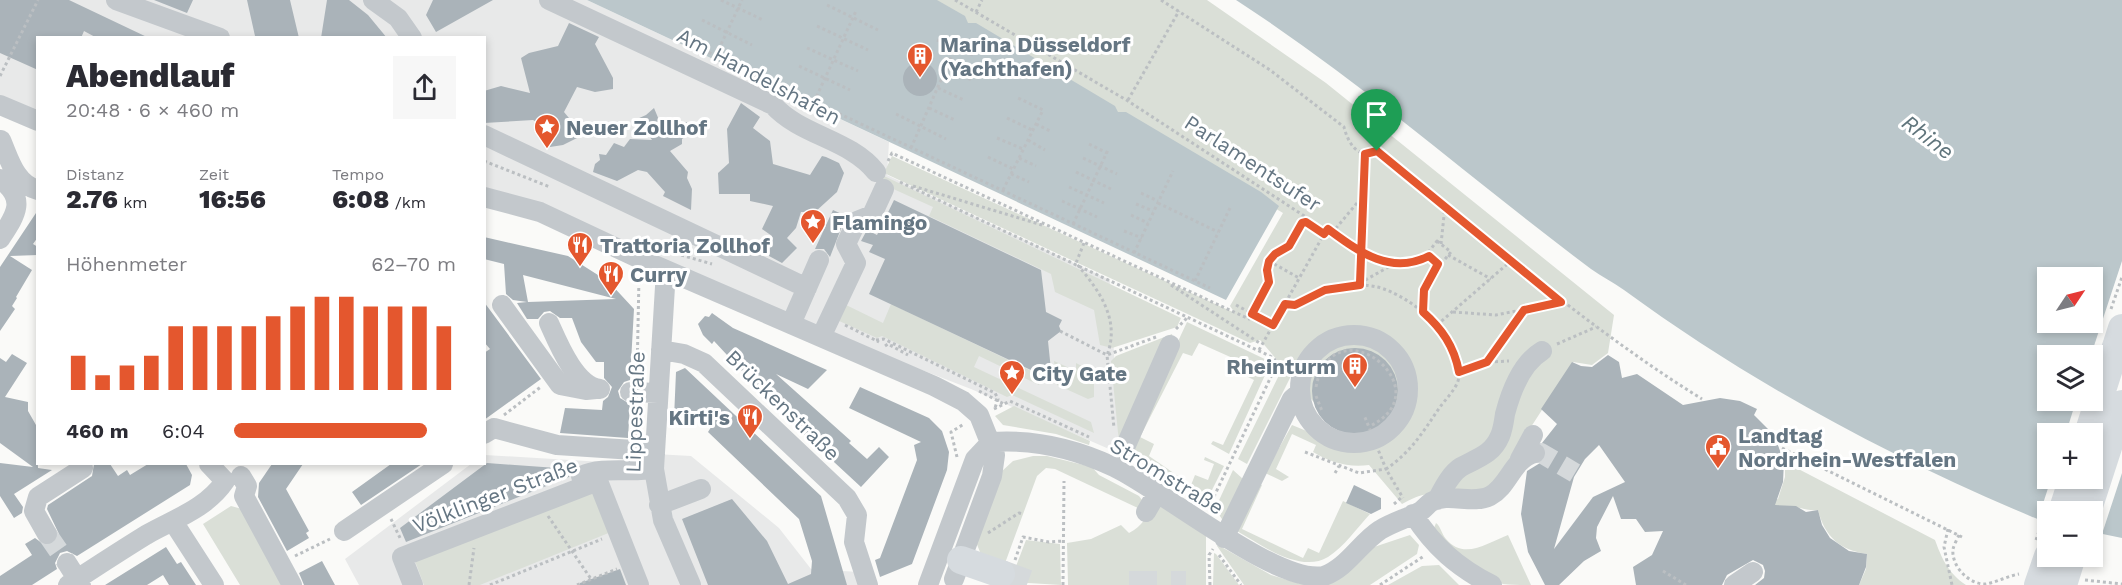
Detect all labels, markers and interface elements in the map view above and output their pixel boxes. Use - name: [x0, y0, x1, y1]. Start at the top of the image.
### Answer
- street label: Am Handelshafen: [673, 22, 845, 130]
- place label: Marina Düsseldorf (Yachthafen): [940, 32, 1131, 81]
- building icon: Marina Düsseldorf (Yachthafen): [905, 41, 935, 79]
- text: Abendlauf: [66, 56, 235, 95]
- button: share: [393, 56, 456, 119]
- pin: [1351, 89, 1402, 151]
- text: 20:48 · 6 × 460 m: [66, 98, 239, 122]
- icon: arrive: [1360, 98, 1393, 131]
- street label: Parlamentsufer: [1180, 109, 1326, 217]
- water label: Rhine: [1897, 109, 1959, 165]
- place icon: Neuer Zollhof: [532, 112, 562, 150]
- place label: Neuer Zollhof: [566, 115, 707, 140]
- text: Distanz: [66, 165, 124, 184]
- text: Zeit: [199, 165, 229, 184]
- text: Tempo: [332, 165, 384, 184]
- text: 2.76: [66, 184, 118, 214]
- text: 16:56: [199, 184, 266, 214]
- text: 6:08: [332, 184, 389, 214]
- text: km: [118, 193, 148, 212]
- text: /km: [389, 193, 426, 212]
- place icon: Flamingo: [798, 207, 828, 245]
- place label: Flamingo: [832, 210, 927, 235]
- restaurant icon: Trattoria Zollhof: [565, 230, 595, 268]
- place label: Trattoria Zollhof: [600, 233, 770, 258]
- text: Höhenmeter: [66, 252, 187, 276]
- text: 62–70 m: [371, 252, 456, 276]
- restaurant icon: Curry: [596, 259, 626, 297]
- place label: Curry: [630, 262, 687, 287]
- north arrow: [2037, 267, 2103, 333]
- map controls: [2037, 267, 2103, 567]
- street label: Brückenstraße: [721, 344, 845, 466]
- button: layers: [2037, 345, 2103, 411]
- street label: Lippestraße: [620, 351, 650, 473]
- building icon: Rheinturm: [1340, 351, 1370, 389]
- place label: Rheinturm: [1226, 354, 1336, 379]
- place icon: City Gate: [997, 358, 1027, 396]
- place label: City Gate: [1032, 361, 1127, 386]
- restaurant icon: Kirti's: [735, 402, 765, 440]
- place label: Kirti's: [669, 405, 730, 430]
- text: 460 m: [66, 419, 129, 443]
- text: 6:04: [162, 419, 205, 443]
- place label: Landtag Nordrhein-Westfalen: [1738, 423, 1956, 472]
- button: +: [2037, 423, 2103, 489]
- street label: Stromstraße: [1106, 432, 1228, 520]
- public building icon: Landtag Nordrhein-Westfalen: [1703, 432, 1733, 470]
- street label: Völklinger Straße: [409, 452, 581, 538]
- button: −: [2037, 501, 2103, 567]

